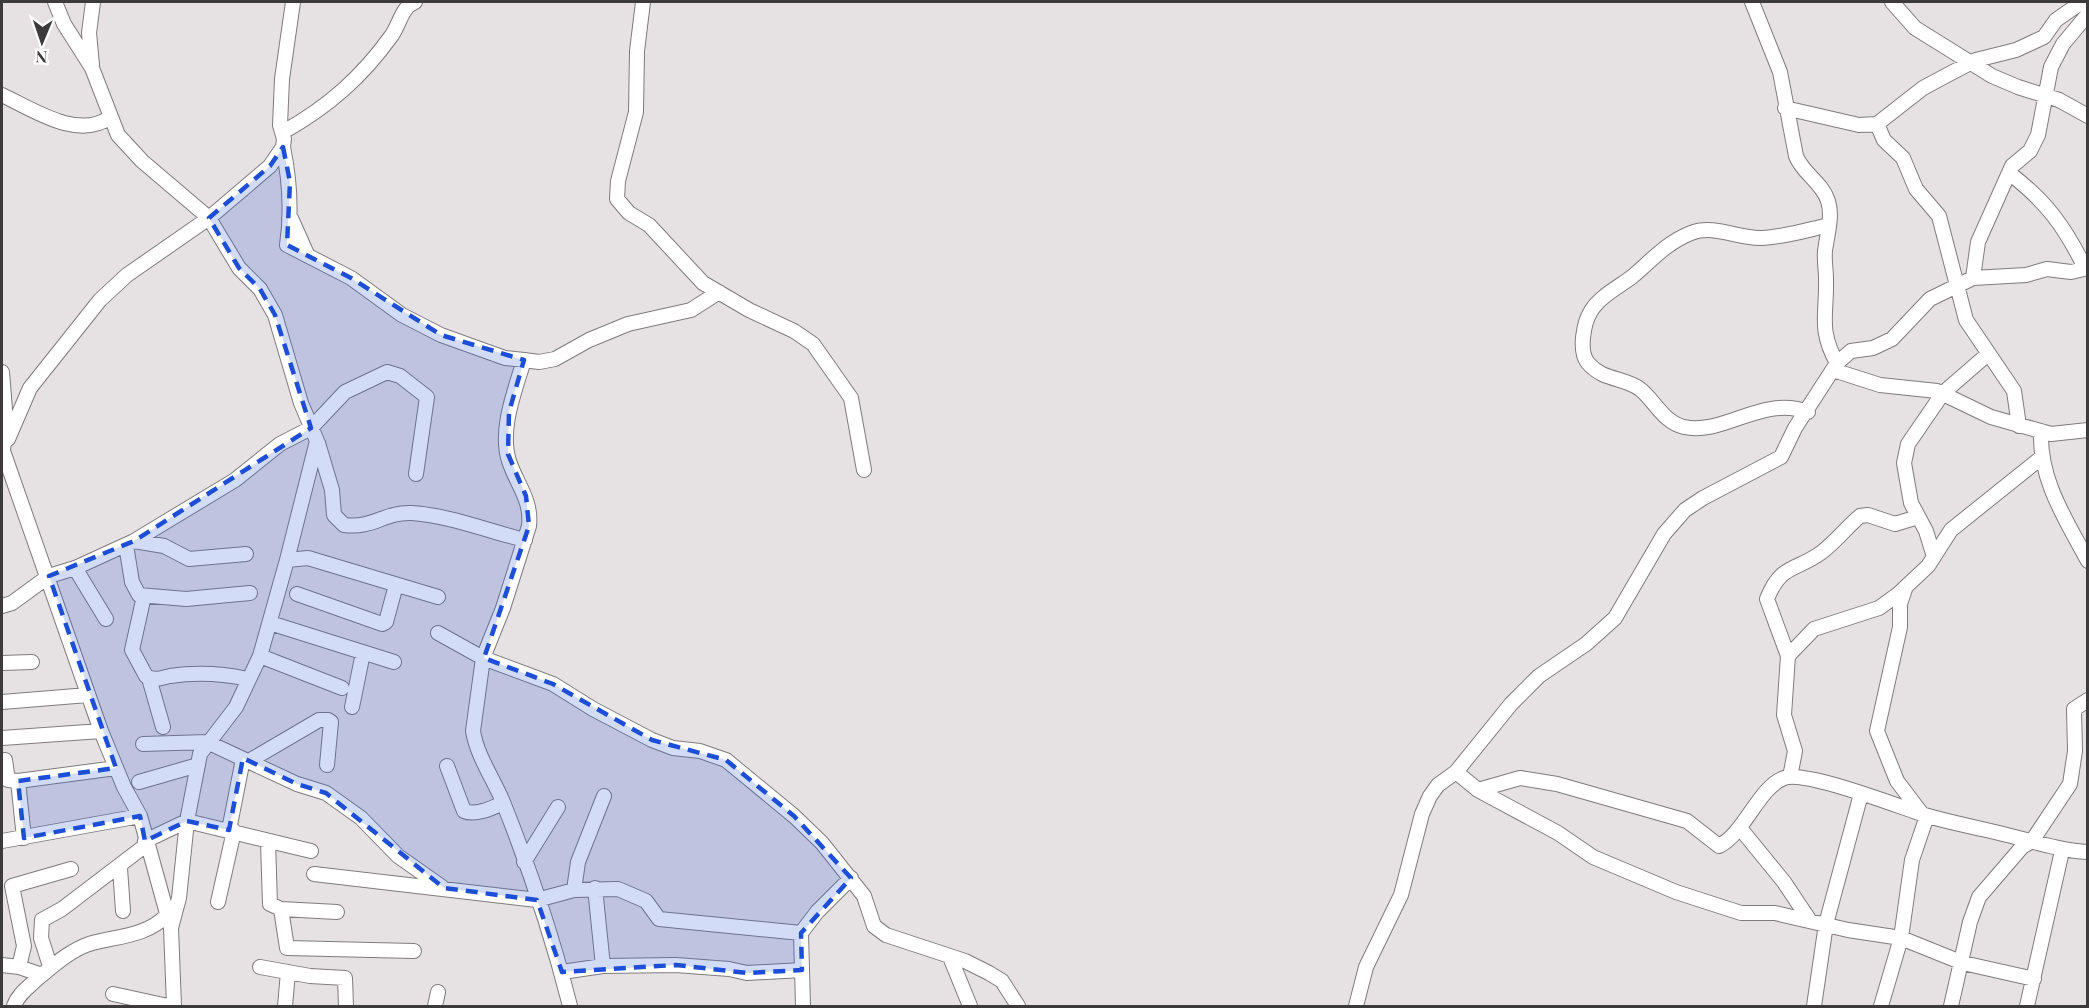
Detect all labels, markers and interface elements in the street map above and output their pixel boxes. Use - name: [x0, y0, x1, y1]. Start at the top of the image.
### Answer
- north arrow: [12, 12, 72, 72]
- text: N: [35, 47, 48, 68]

